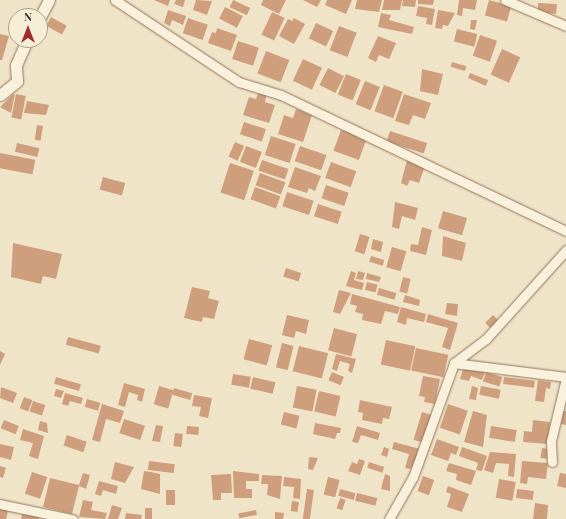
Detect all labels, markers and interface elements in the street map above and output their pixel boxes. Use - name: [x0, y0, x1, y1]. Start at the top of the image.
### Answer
- north arrow: [8, 8, 48, 48]
- text: N: [24, 9, 32, 24]

